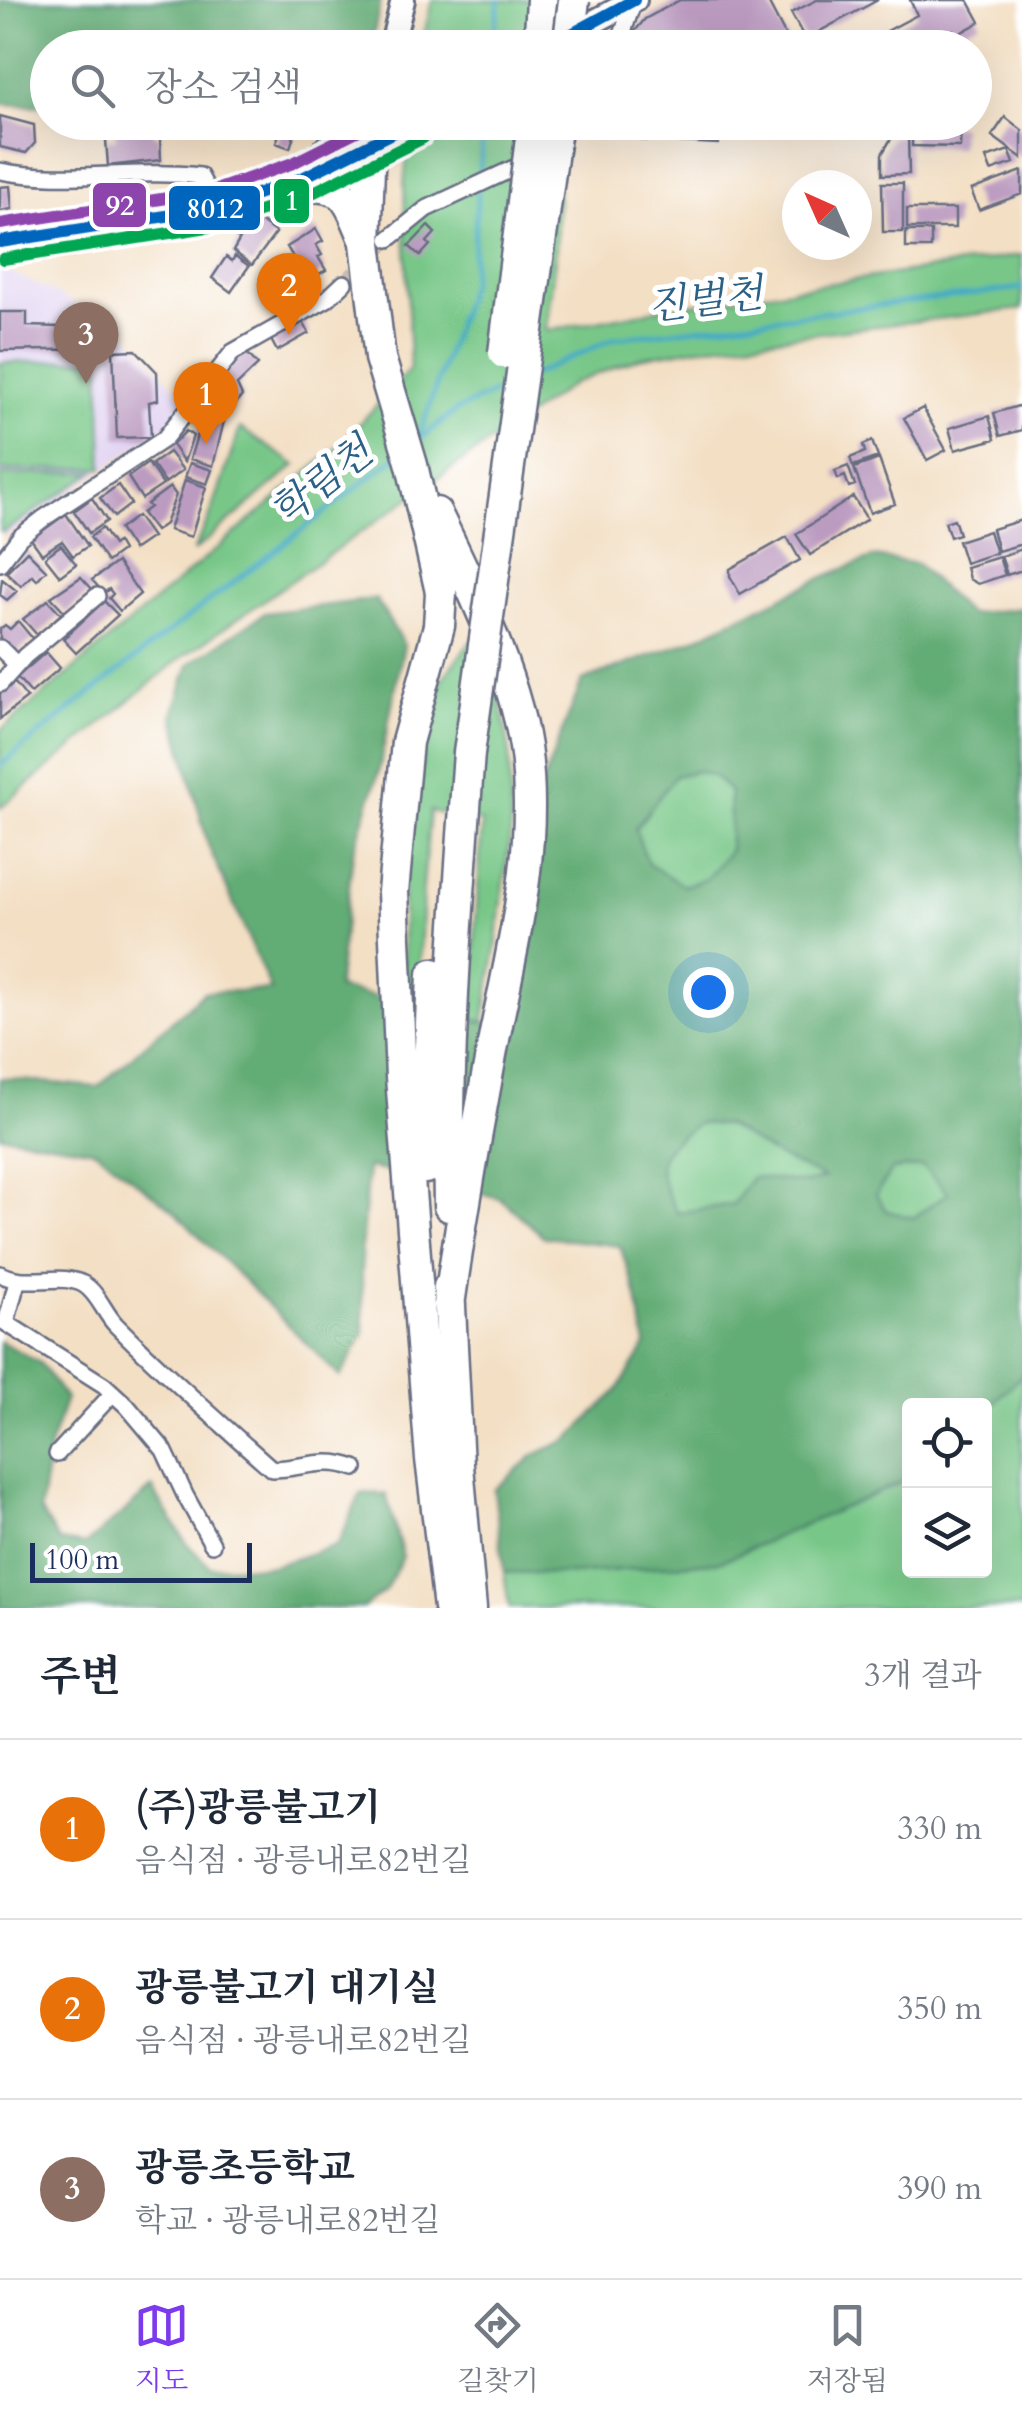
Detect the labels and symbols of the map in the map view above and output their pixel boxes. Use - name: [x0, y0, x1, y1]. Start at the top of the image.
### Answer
- north arrow: [782, 170, 872, 260]
- line badge: 1: [272, 177, 311, 225]
- line badge: 92: [91, 181, 148, 229]
- text: 1: [285, 182, 299, 220]
- line badge: 8012: [167, 184, 262, 232]
- text: 92: [106, 187, 134, 225]
- text: 8012: [186, 190, 244, 228]
- pin: 2: [256, 252, 322, 335]
- water label: 진벌천: [644, 266, 768, 335]
- pin: 3: [54, 302, 118, 384]
- pin: 1: [174, 362, 238, 444]
- water label: 학림천: [259, 423, 386, 540]
- your location: [683, 967, 734, 1018]
- scale bar: [30, 1538, 252, 1582]

